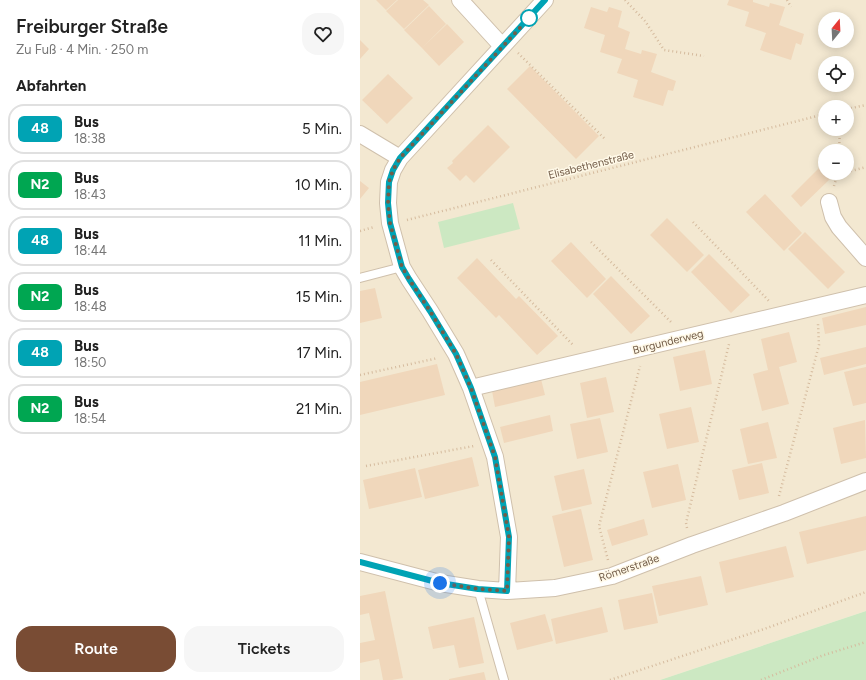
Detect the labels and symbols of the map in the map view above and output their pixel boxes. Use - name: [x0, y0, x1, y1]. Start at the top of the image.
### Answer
- unlabelled marker: [520, 9, 538, 27]
- north arrow: [818, 12, 854, 48]
- street label: Elisabethenstraße: [547, 148, 635, 182]
- street label: Burgunderweg: [631, 327, 705, 357]
- street label: Römerstraße: [597, 552, 661, 584]
- your location: [430, 573, 450, 593]

